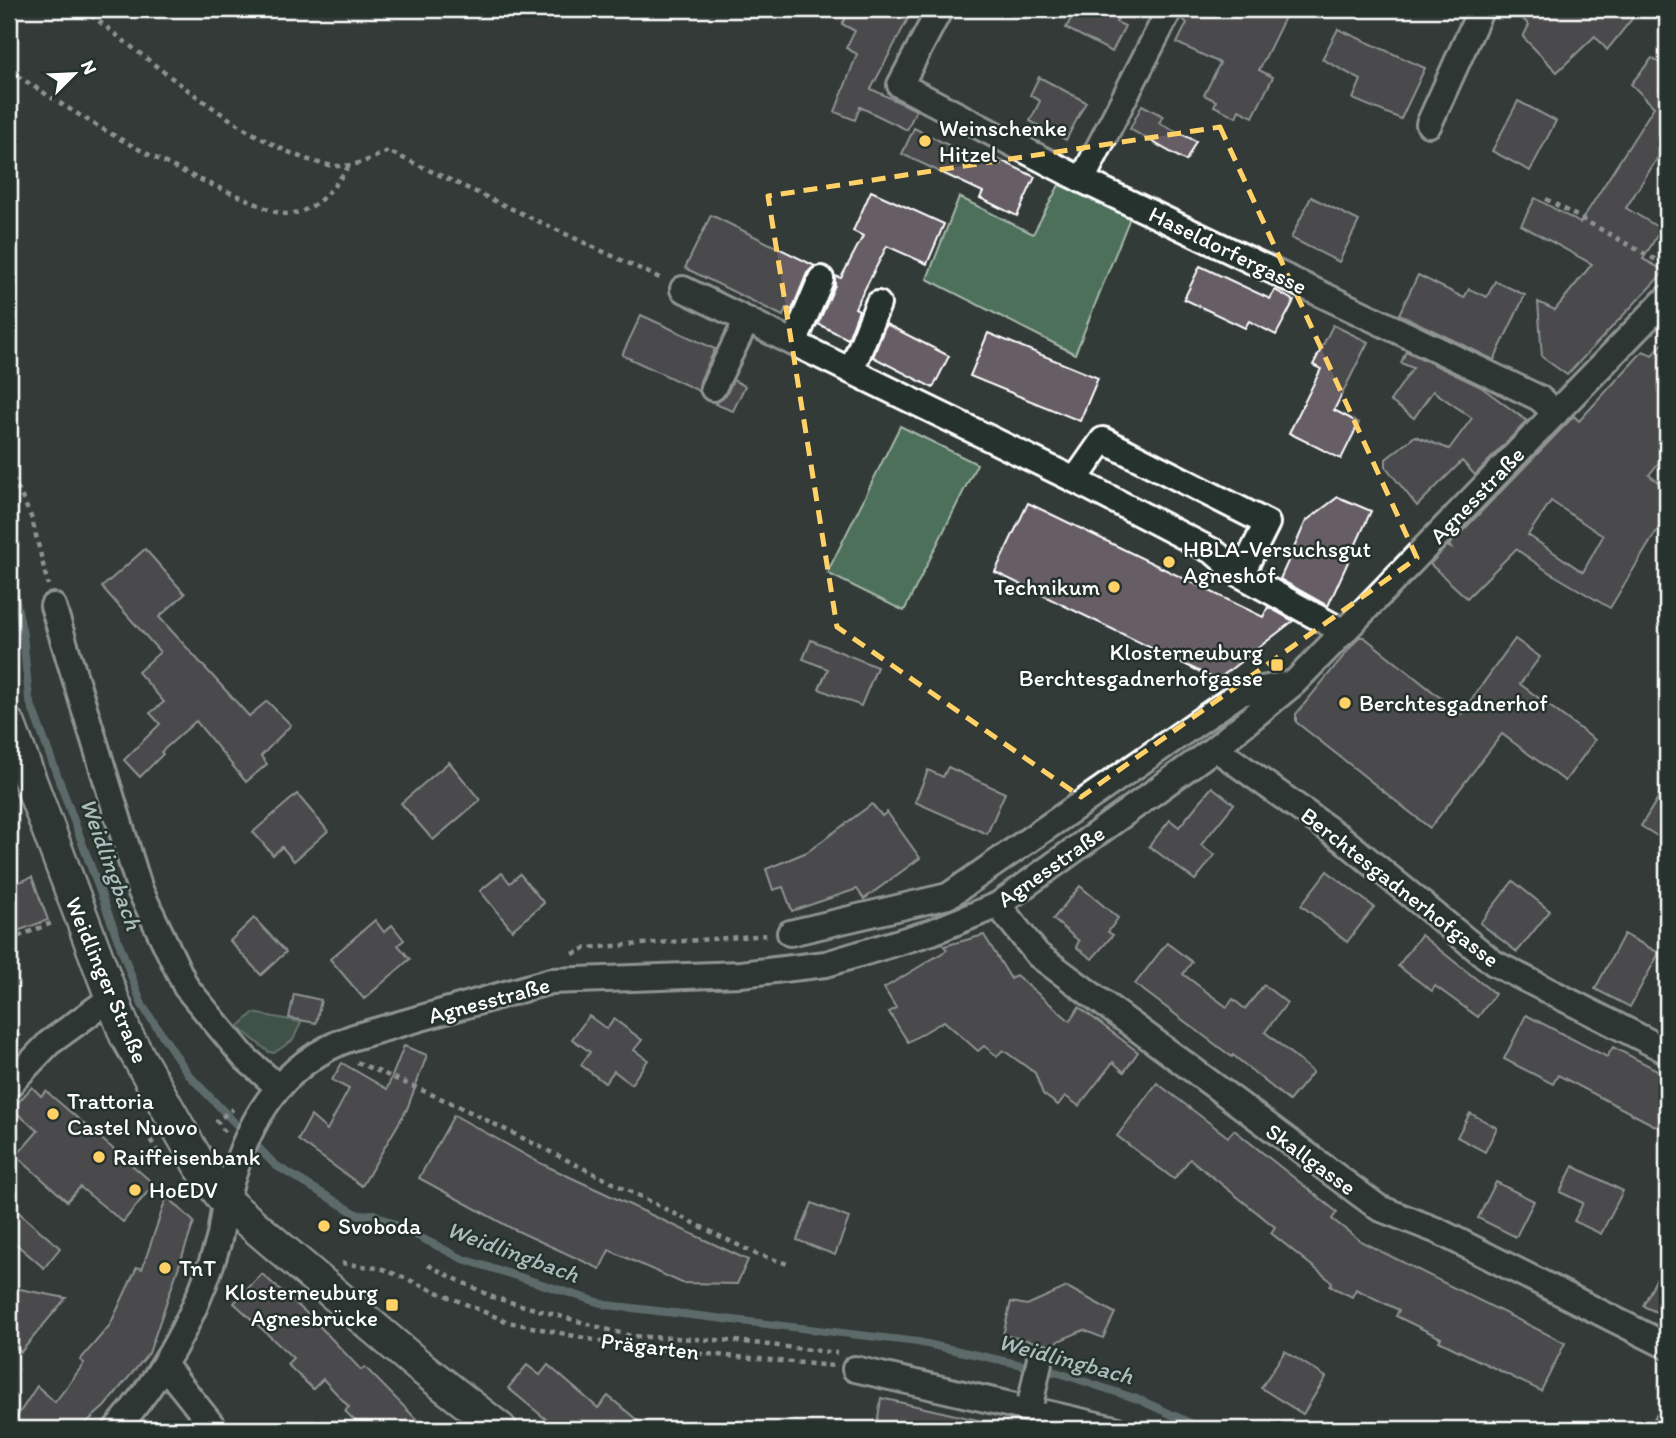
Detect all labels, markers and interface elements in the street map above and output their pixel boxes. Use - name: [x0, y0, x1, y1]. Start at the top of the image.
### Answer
- north arrow: [38, 38, 108, 108]
- text: N: [76, 57, 102, 78]
- place label: Weinschenke Hitzel: [939, 114, 1067, 168]
- marker: Weinschenke Hitzel: [917, 133, 933, 149]
- street label: Haseldorfergasse: [1144, 200, 1312, 300]
- street label: Agnesstraße: [1424, 440, 1530, 550]
- place label: HBLA-Versuchsgut Agneshof: [1183, 535, 1371, 589]
- marker: HBLA-Versuchsgut Agneshof: [1161, 554, 1177, 570]
- place label: Technikum: [994, 573, 1100, 601]
- marker: Technikum: [1106, 579, 1122, 595]
- place label: Klosterneuburg Berchtesgadnerhofgasse: [1019, 638, 1263, 692]
- marker: Klosterneuburg Berchtesgadnerhofgasse: [1269, 657, 1285, 673]
- place label: Berchtesgadnerhof: [1359, 689, 1548, 717]
- marker: Berchtesgadnerhof: [1337, 695, 1353, 711]
- water label: Weidlingbach: [74, 794, 149, 935]
- street label: Berchtesgadnerhofgasse: [1295, 801, 1505, 973]
- street label: Agnesstraße: [992, 819, 1110, 913]
- street label: Weidlinger Straße: [59, 893, 155, 1067]
- street label: Agnesstraße: [425, 970, 553, 1030]
- place label: Trattoria Castel Nuovo: [67, 1087, 198, 1141]
- marker: Trattoria Castel Nuovo: [45, 1106, 61, 1122]
- street label: Skallgasse: [1260, 1117, 1362, 1201]
- place label: Raiffeisenbank: [113, 1143, 261, 1171]
- marker: Raiffeisenbank: [91, 1149, 107, 1165]
- place label: HoEDV: [149, 1176, 218, 1204]
- marker: HoEDV: [127, 1182, 143, 1198]
- place label: Svoboda: [338, 1212, 421, 1240]
- water label: Weidlingbach: [443, 1214, 584, 1289]
- marker: Svoboda: [316, 1218, 332, 1234]
- place label: TnT: [179, 1254, 216, 1282]
- marker: TnT: [157, 1260, 173, 1276]
- place label: Klosterneuburg Agnesbrücke: [225, 1278, 378, 1332]
- marker: Klosterneuburg Agnesbrücke: [384, 1297, 400, 1313]
- street label: Prägarten: [599, 1326, 701, 1366]
- water label: Weidlingbach: [995, 1327, 1138, 1391]

